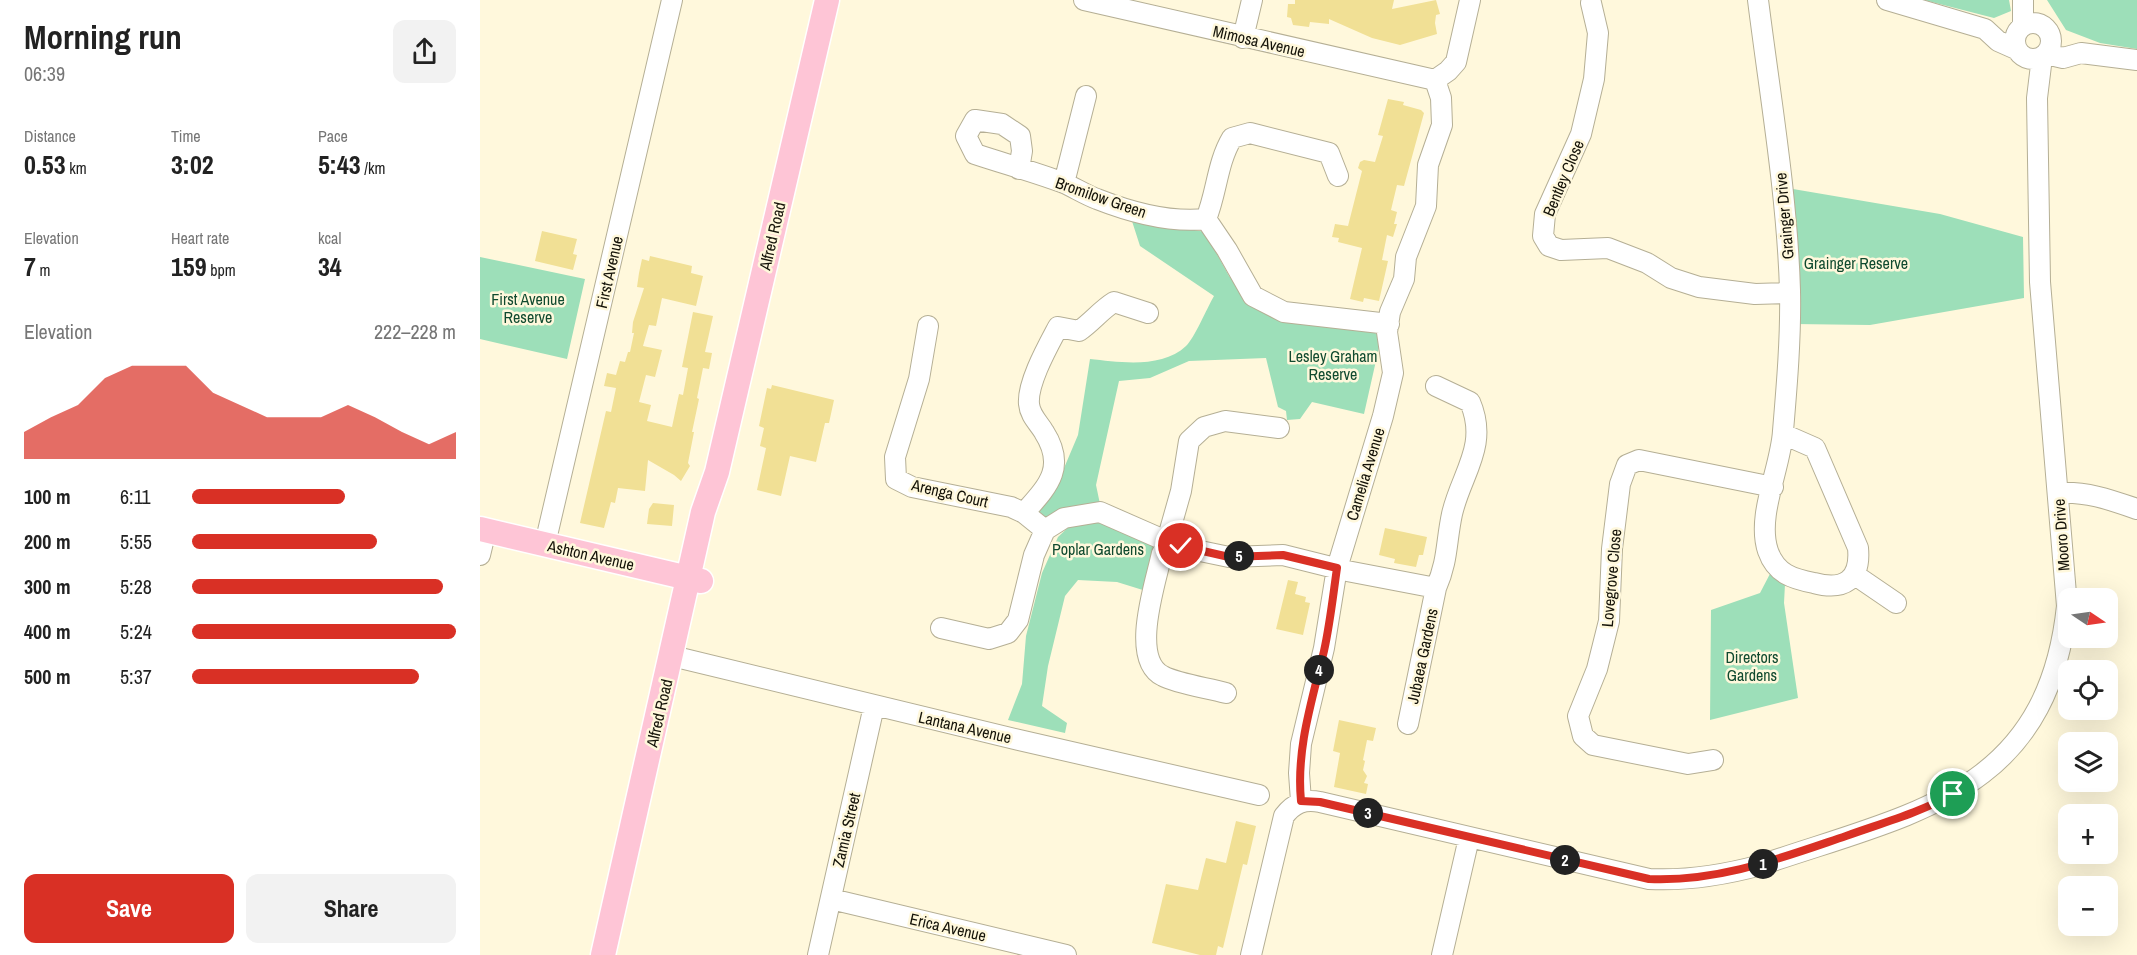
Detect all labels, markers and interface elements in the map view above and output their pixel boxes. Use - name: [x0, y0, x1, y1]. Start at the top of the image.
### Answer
- text: Morning run: [24, 15, 182, 59]
- button: share: [393, 20, 456, 83]
- street label: Mimosa Avenue: [1211, 20, 1307, 62]
- text: 06:39: [24, 60, 65, 87]
- text: Distance: [24, 125, 76, 147]
- text: Time: [171, 125, 201, 147]
- text: Pace: [318, 125, 348, 147]
- street label: Bentley Close: [1537, 136, 1589, 220]
- text: 0.53: [24, 147, 66, 182]
- text: 3:02: [171, 147, 214, 182]
- text: 5:43: [318, 147, 361, 182]
- text: km: [66, 157, 87, 179]
- text: /km: [361, 157, 385, 179]
- street label: Bromilow Green: [1053, 171, 1149, 223]
- street label: Grainger Drive: [1769, 172, 1799, 260]
- street label: Alfred Road: [753, 200, 791, 273]
- text: Elevation: [24, 227, 79, 249]
- text: Heart rate: [171, 227, 229, 249]
- text: kcal: [318, 227, 341, 249]
- street label: First Avenue: [590, 234, 628, 310]
- text: 7: [24, 249, 36, 284]
- text: 159: [171, 249, 207, 284]
- text: 34: [318, 249, 342, 284]
- park label: Grainger Reserve: [1804, 252, 1908, 274]
- text: m: [36, 259, 50, 281]
- text: bpm: [207, 259, 236, 281]
- park label: First Avenue Reserve: [491, 288, 565, 328]
- text: Elevation: [24, 318, 92, 345]
- text: 222–228 m: [374, 318, 456, 345]
- park label: Lesley Graham Reserve: [1289, 345, 1377, 385]
- street label: Camelia Avenue: [1340, 425, 1390, 523]
- street label: Arenga Court: [909, 473, 991, 513]
- text: 100 m: [24, 483, 71, 510]
- text: 6:11: [120, 483, 151, 510]
- street label: Mooro Drive: [2048, 498, 2074, 572]
- pin: [1155, 520, 1206, 571]
- text: 200 m: [24, 528, 71, 555]
- text: 5:55: [120, 528, 152, 555]
- street label: Lovegrove Close: [1596, 528, 1626, 628]
- icon: check: [1164, 529, 1197, 562]
- street label: Ashton Avenue: [545, 534, 636, 576]
- park label: Poplar Gardens: [1052, 538, 1144, 560]
- pin: 5: [1224, 541, 1254, 571]
- text: 5: [1235, 545, 1243, 567]
- text: 300 m: [24, 573, 71, 600]
- text: 5:28: [120, 573, 152, 600]
- north arrow: [2058, 588, 2118, 648]
- map controls: [2058, 588, 2118, 936]
- street label: Jubaea Gardens: [1401, 606, 1443, 706]
- text: 400 m: [24, 618, 71, 645]
- text: 5:24: [120, 618, 152, 645]
- park label: Directors Gardens: [1725, 646, 1779, 686]
- pin: 4: [1304, 655, 1334, 685]
- text: 4: [1315, 659, 1323, 681]
- button: locate: [2058, 660, 2118, 720]
- text: 500 m: [24, 663, 71, 690]
- text: 5:37: [120, 663, 152, 690]
- street label: Alfred Road: [640, 677, 678, 750]
- street label: Lantana Avenue: [916, 706, 1014, 748]
- button: layers: [2058, 732, 2118, 792]
- pin: [1927, 768, 1978, 819]
- icon: arrive: [1936, 777, 1969, 810]
- street label: Zamia Street: [827, 790, 865, 869]
- pin: 3: [1353, 798, 1383, 828]
- text: 3: [1364, 802, 1372, 824]
- button: +: [2058, 804, 2118, 864]
- pin: 2: [1550, 845, 1580, 875]
- text: 2: [1561, 849, 1569, 871]
- pin: 1: [1748, 849, 1778, 879]
- text: 1: [1759, 853, 1767, 875]
- button: Save: [24, 874, 234, 943]
- button: Share: [246, 874, 456, 943]
- button: −: [2058, 876, 2118, 936]
- street label: Erica Avenue: [908, 908, 988, 946]

